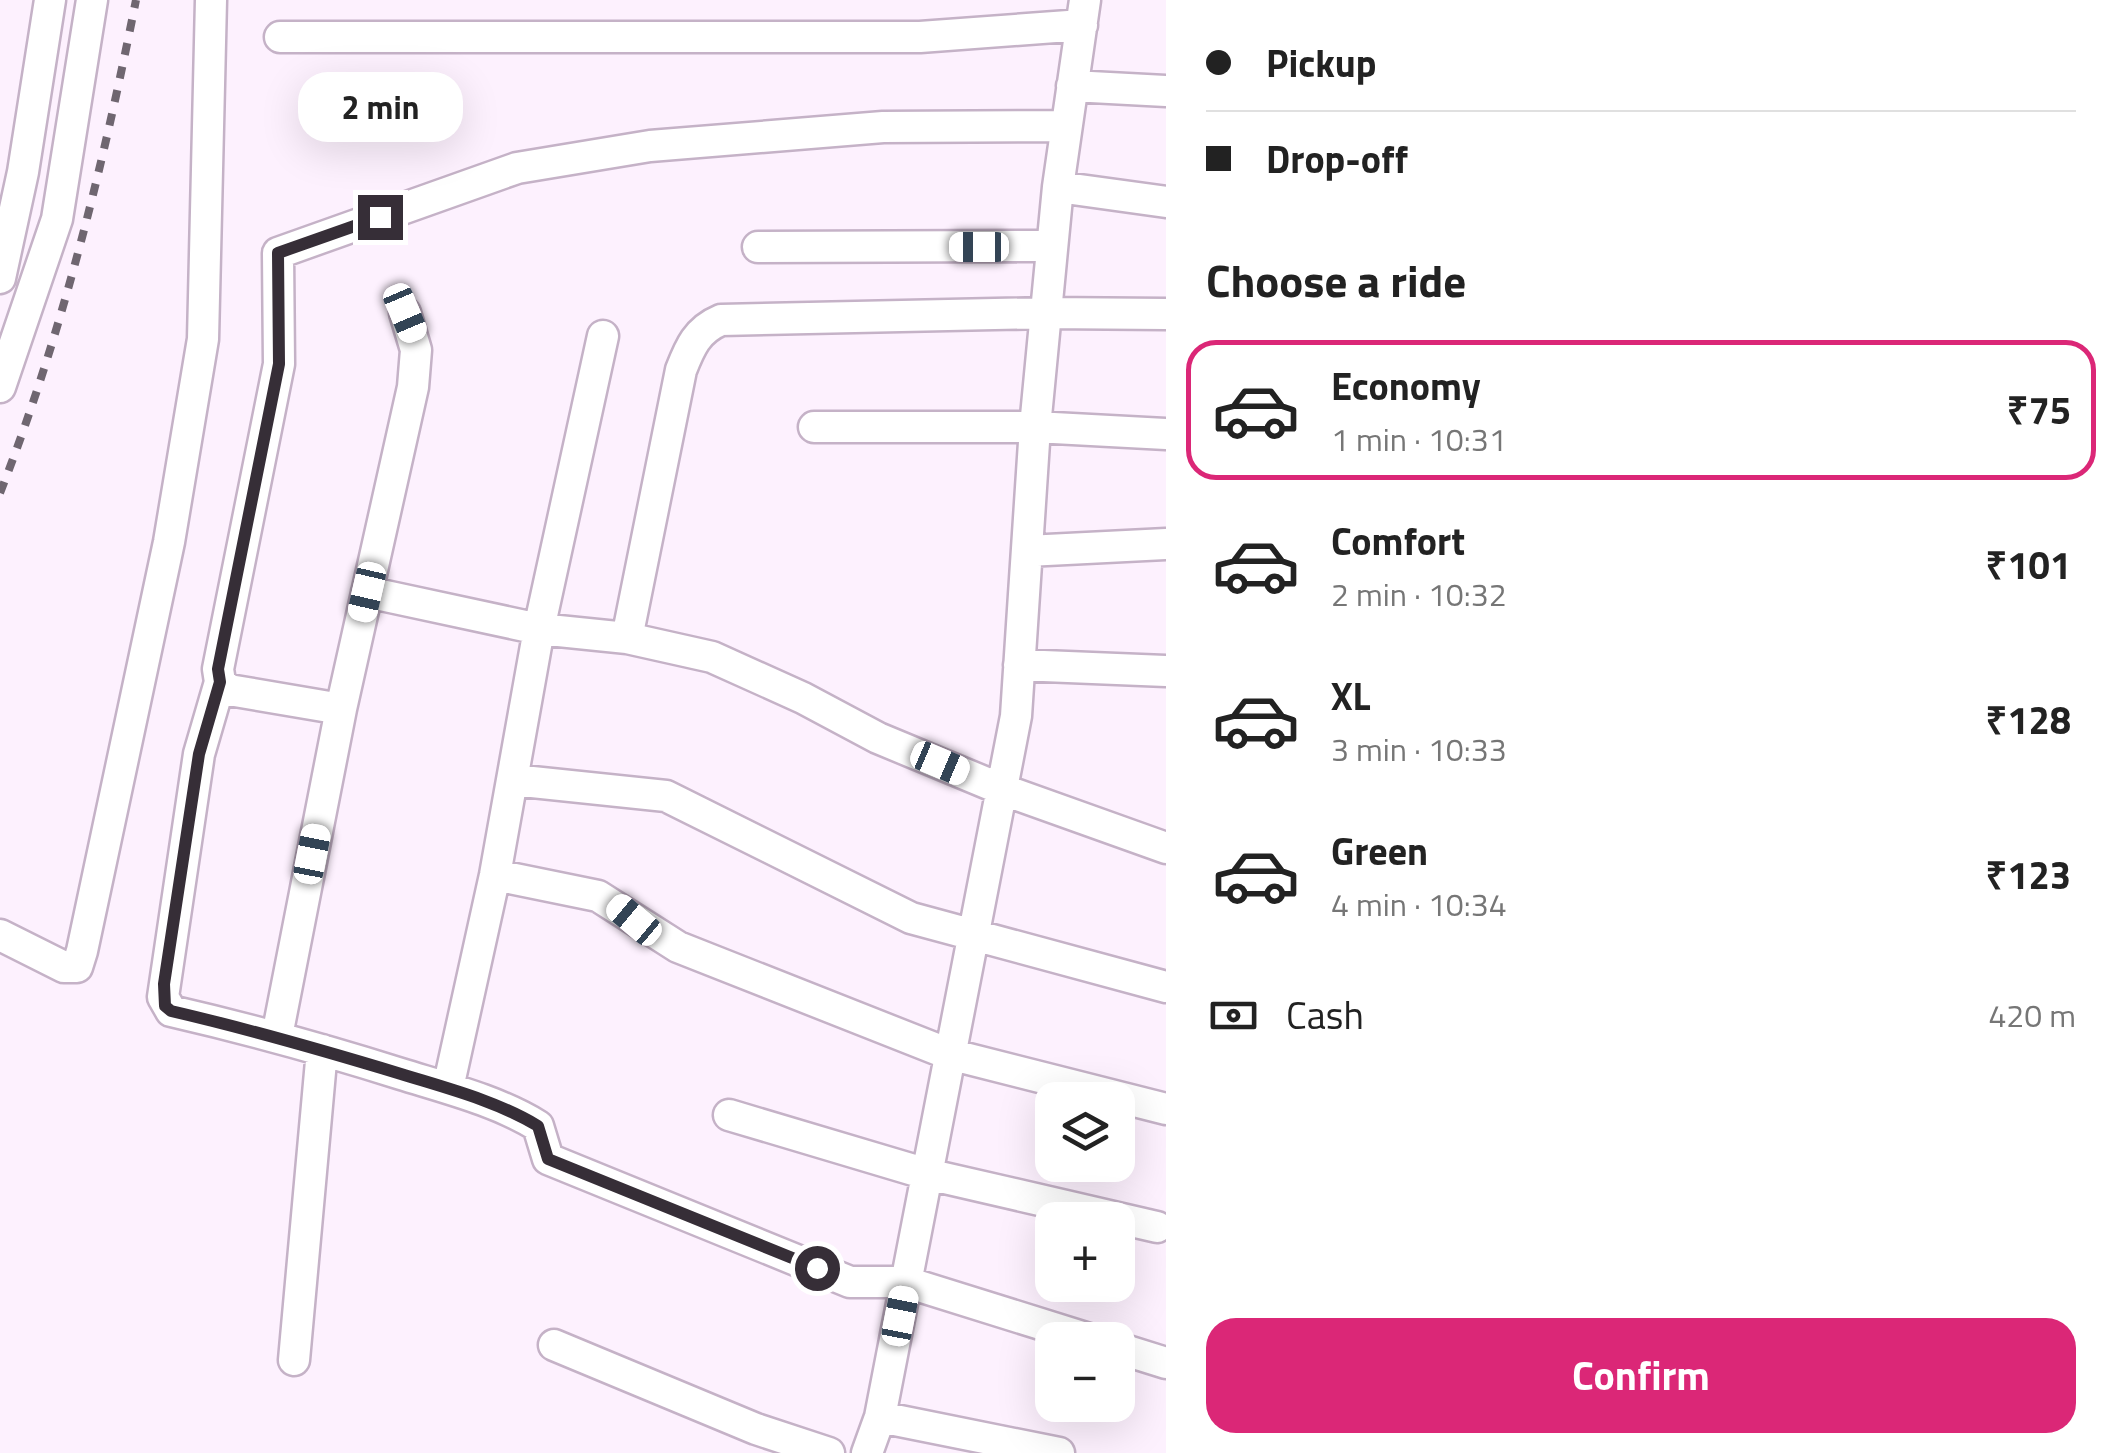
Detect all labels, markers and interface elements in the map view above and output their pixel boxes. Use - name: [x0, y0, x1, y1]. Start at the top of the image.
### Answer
- text: Pickup: [1266, 34, 1376, 92]
- callout: 2 min: [298, 72, 462, 142]
- text: 2 min: [342, 83, 419, 131]
- text: Drop-off: [1266, 130, 1408, 188]
- route end: [358, 195, 403, 240]
- car: [949, 232, 1009, 262]
- text: Choose a ride: [1206, 246, 1466, 314]
- car: [379, 280, 431, 346]
- text: Economy: [1331, 357, 1481, 415]
- icon: car: [1211, 365, 1301, 455]
- text: ₹75: [2007, 381, 2071, 439]
- text: 1 min · 10:31: [1331, 415, 1507, 463]
- text: Comfort: [1331, 512, 1465, 570]
- icon: car: [1211, 520, 1301, 610]
- text: ₹101: [1985, 536, 2071, 594]
- car: [346, 559, 388, 625]
- text: 2 min · 10:32: [1331, 570, 1507, 618]
- text: XL: [1331, 667, 1371, 725]
- icon: car: [1211, 675, 1301, 765]
- text: ₹128: [1985, 691, 2071, 749]
- text: 3 min · 10:33: [1331, 725, 1507, 773]
- car: [907, 737, 973, 789]
- car: [292, 822, 332, 886]
- text: Green: [1331, 822, 1428, 880]
- icon: car: [1211, 830, 1301, 920]
- text: ₹123: [1985, 846, 2071, 904]
- text: 4 min · 10:34: [1331, 880, 1507, 928]
- car: [601, 889, 667, 951]
- text: Cash: [1286, 986, 1364, 1044]
- icon: cash: [1206, 988, 1261, 1043]
- text: 420 m: [1988, 991, 2076, 1039]
- map controls: [1035, 1082, 1135, 1422]
- button: layers: [1035, 1082, 1135, 1182]
- button: +: [1035, 1202, 1135, 1302]
- route start: [795, 1246, 840, 1291]
- car: [880, 1284, 920, 1348]
- button: Confirm: [1206, 1318, 2076, 1433]
- button: −: [1035, 1322, 1135, 1422]

